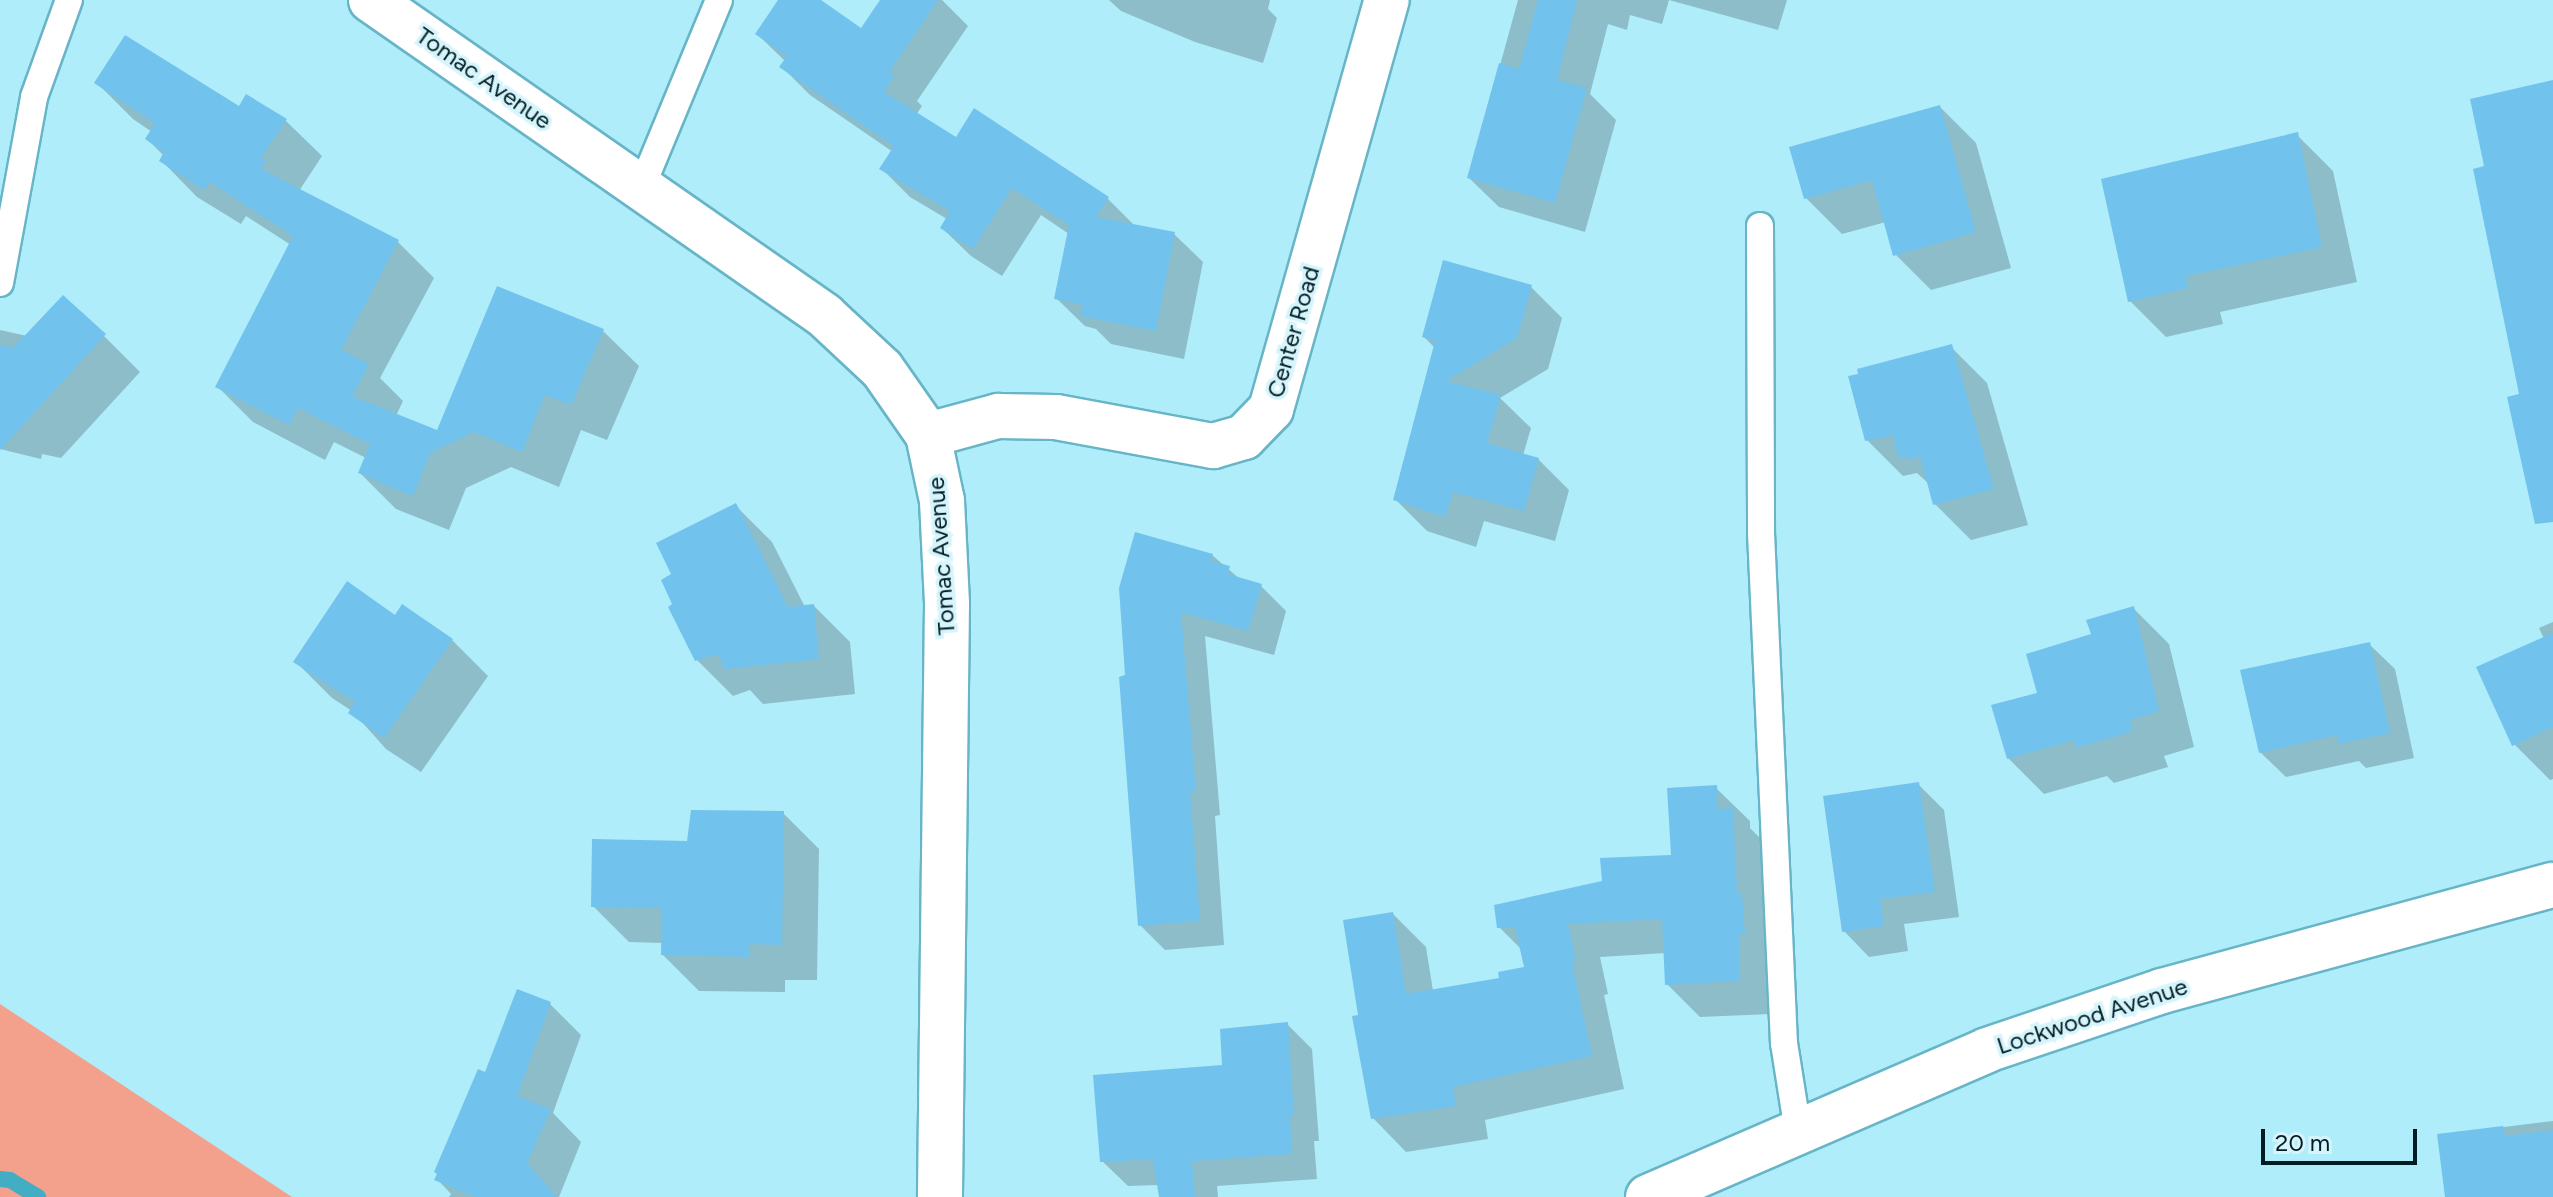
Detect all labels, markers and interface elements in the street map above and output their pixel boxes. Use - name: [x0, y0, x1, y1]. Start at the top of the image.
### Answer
- street label: Tomac Avenue: [411, 21, 557, 135]
- street label: Center Road: [1261, 263, 1325, 401]
- street label: Tomac Avenue: [921, 476, 961, 636]
- street label: Lockwood Avenue: [1993, 972, 2191, 1060]
- scale bar: [2265, 1113, 2421, 1163]
- text: 20 m: [2275, 1128, 2330, 1157]

